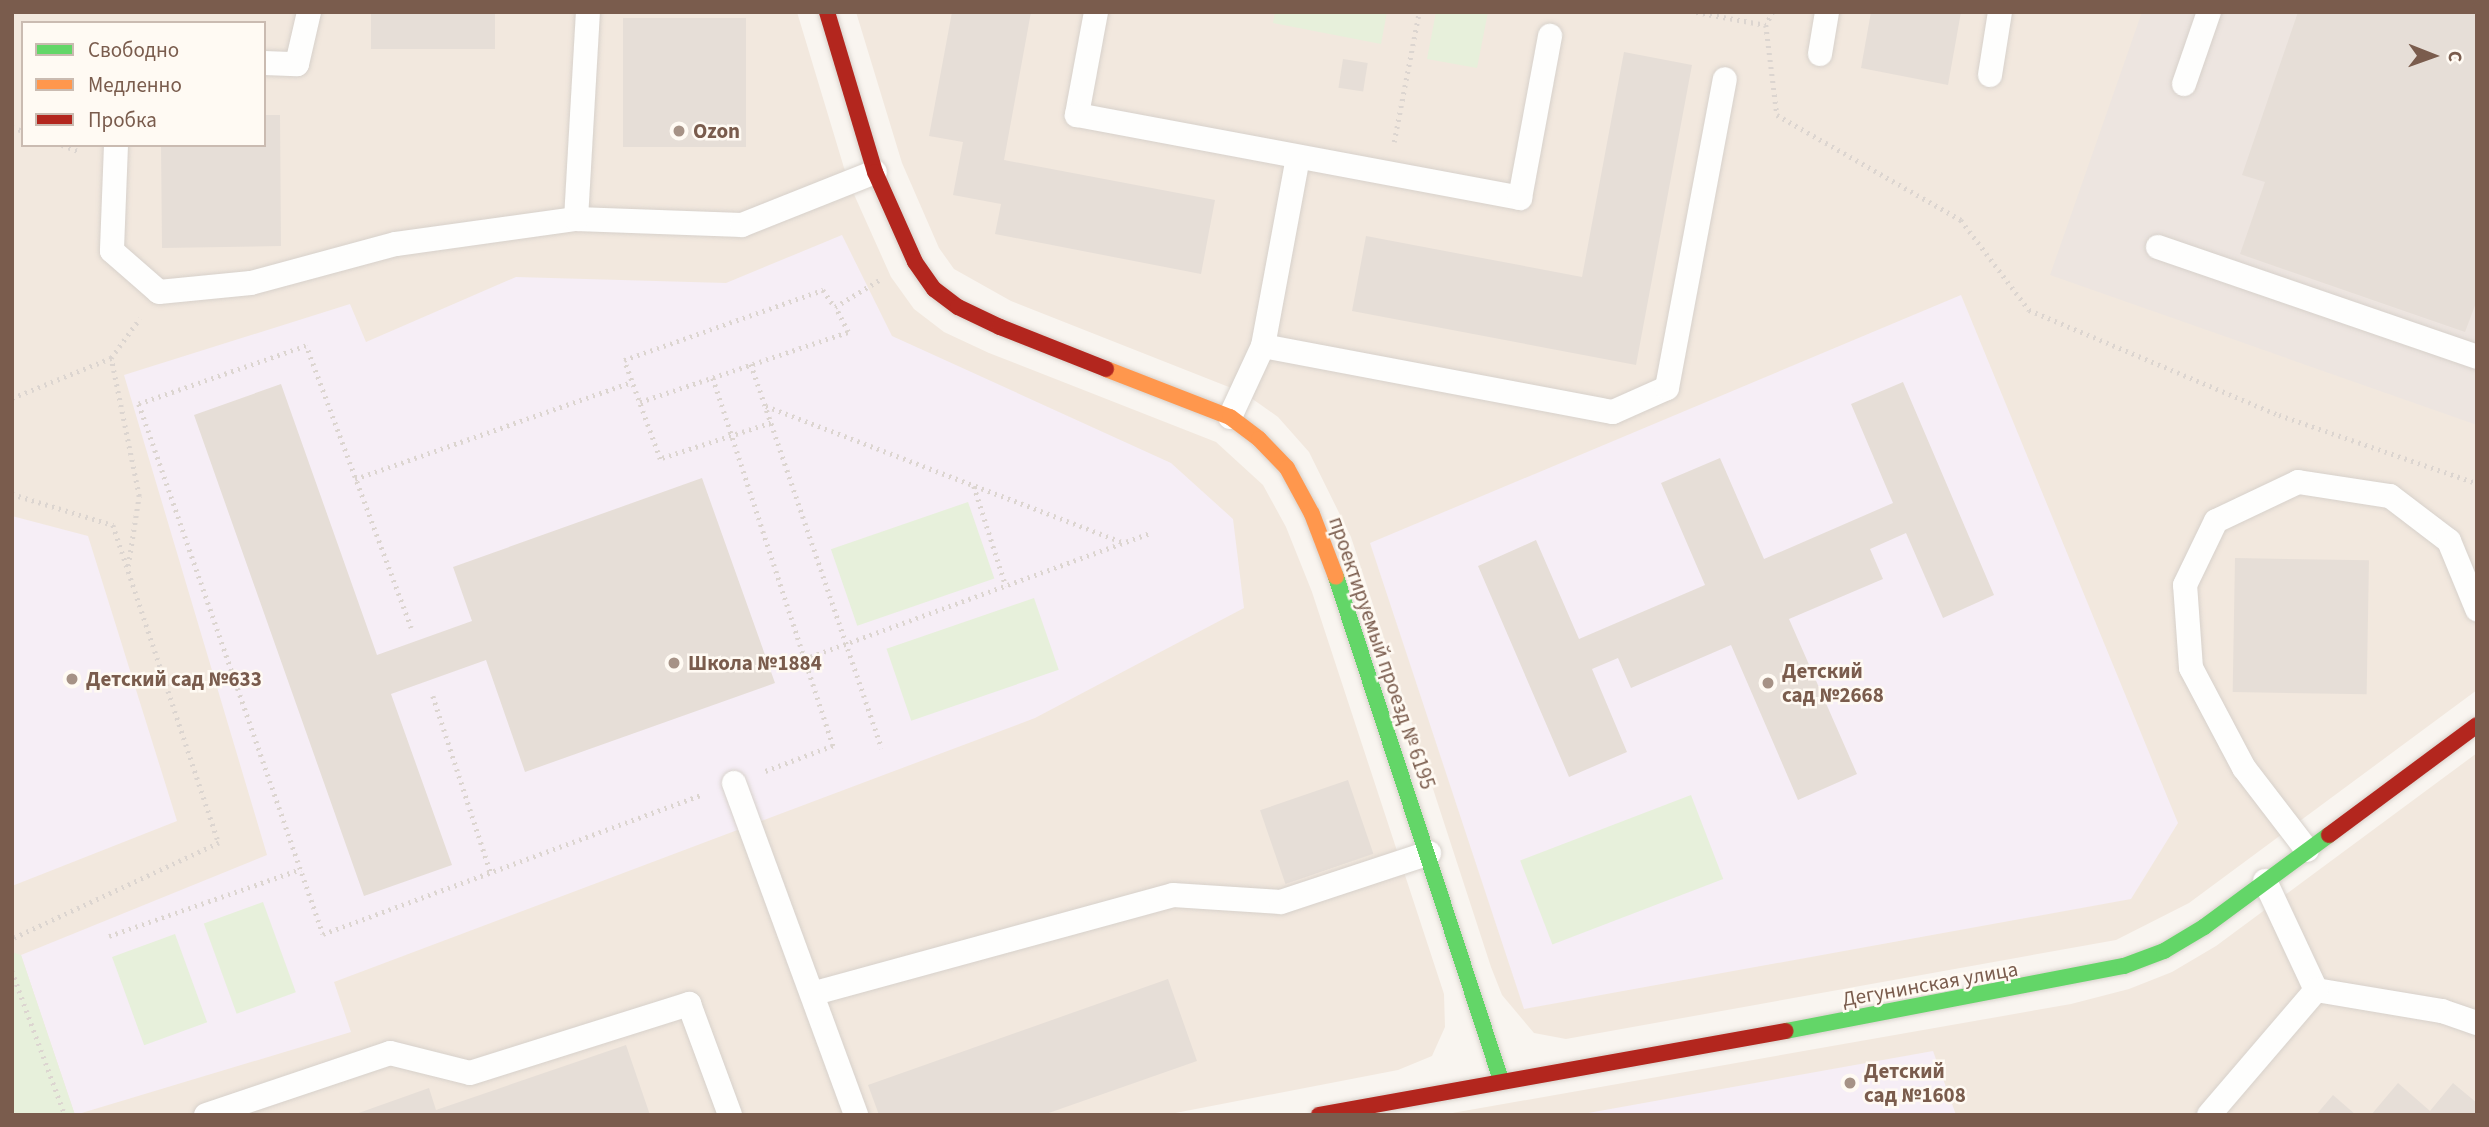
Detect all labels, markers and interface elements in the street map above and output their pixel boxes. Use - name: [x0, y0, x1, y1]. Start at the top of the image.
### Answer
- legend: [21, 21, 266, 147]
- north arrow: [2398, 21, 2468, 91]
- text: Свободно: [88, 35, 179, 65]
- text: С: [2441, 51, 2468, 62]
- text: Медленно: [88, 70, 182, 100]
- text: Пробка: [88, 105, 157, 135]
- place label: Ozon: [693, 118, 740, 144]
- marker: Ozon: [671, 123, 687, 139]
- street label: проектируемый проезд № 6195: [1323, 513, 1441, 793]
- place label: Школа №1884: [688, 650, 822, 676]
- marker: Школа №1884: [666, 655, 682, 671]
- place label: Детский сад №2668: [1782, 658, 1884, 708]
- place label: Детский сад №633: [86, 666, 262, 692]
- marker: Детский сад №633: [64, 671, 80, 687]
- marker: Детский сад №2668: [1760, 675, 1776, 691]
- street label: Дегунинская улица: [1840, 956, 2020, 1012]
- place label: Детский сад №1608: [1864, 1058, 1966, 1108]
- marker: Детский сад №1608: [1842, 1075, 1858, 1091]

